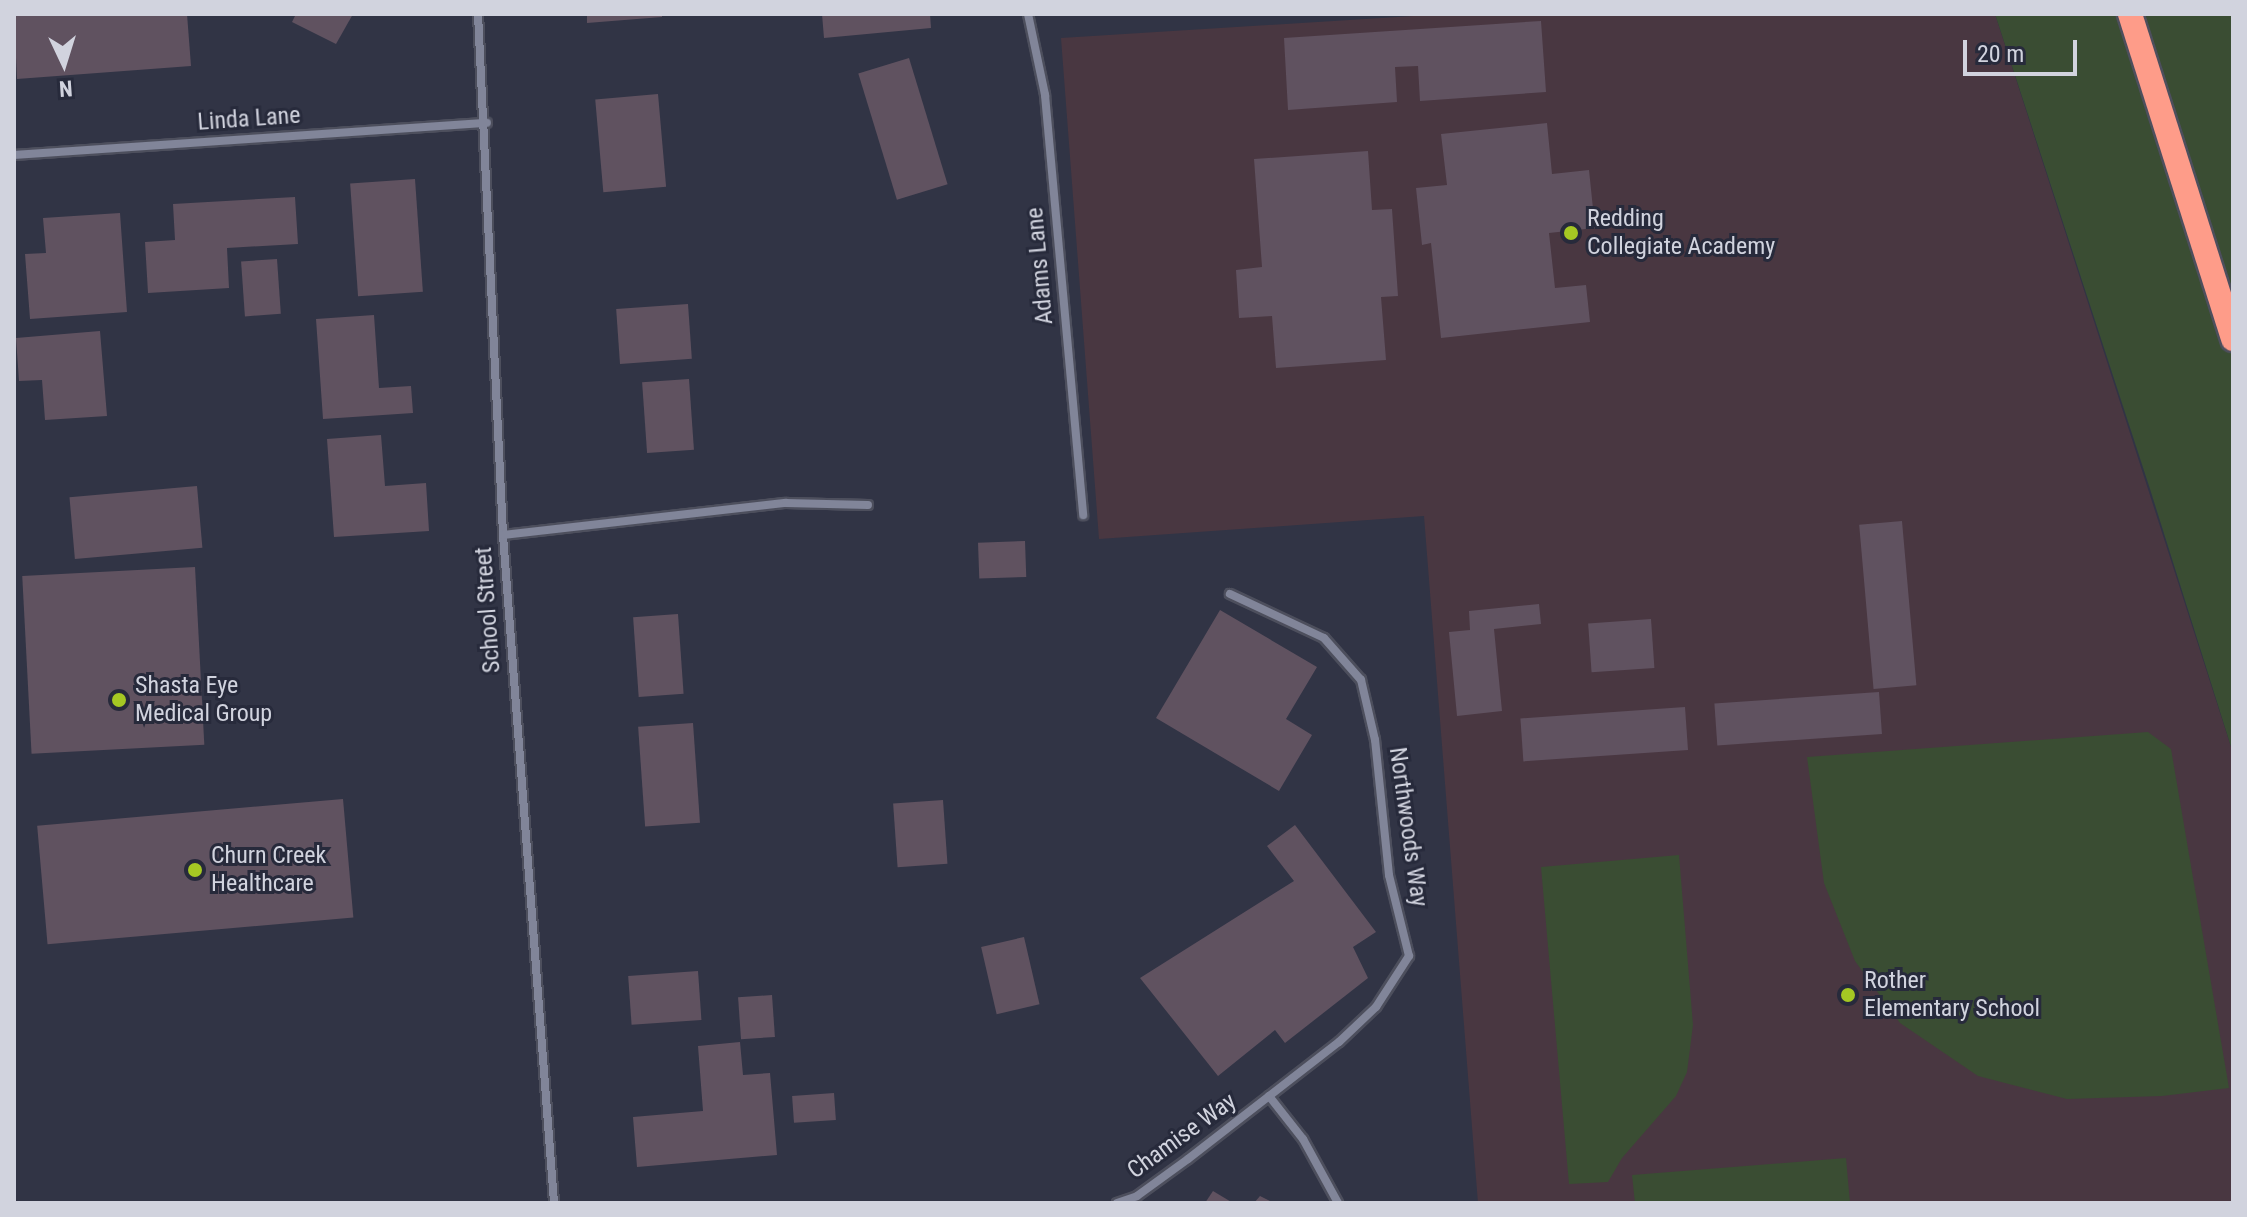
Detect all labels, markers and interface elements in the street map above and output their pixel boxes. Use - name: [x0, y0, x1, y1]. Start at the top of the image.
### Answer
- north arrow: [24, 24, 104, 104]
- scale bar: [1967, 24, 2081, 74]
- text: 20 m: [1977, 40, 2024, 68]
- text: N: [58, 75, 73, 101]
- street label: Linda Lane: [197, 101, 301, 137]
- place label: Redding Collegiate Academy: [1587, 205, 1775, 261]
- street label: Adams Lane: [1021, 206, 1059, 326]
- marker: Redding Collegiate Academy: [1562, 224, 1580, 242]
- street label: School Street: [469, 546, 507, 674]
- place label: Shasta Eye Medical Group: [135, 672, 272, 728]
- marker: Shasta Eye Medical Group: [110, 691, 128, 709]
- street label: Northwoods Way: [1383, 745, 1433, 909]
- place label: Churn Creek Healthcare: [211, 842, 326, 898]
- marker: Churn Creek Healthcare: [186, 861, 204, 879]
- place label: Rother Elementary School: [1864, 967, 2040, 1023]
- marker: Rother Elementary School: [1839, 986, 1857, 1004]
- street label: Chamise Way: [1122, 1087, 1242, 1185]

